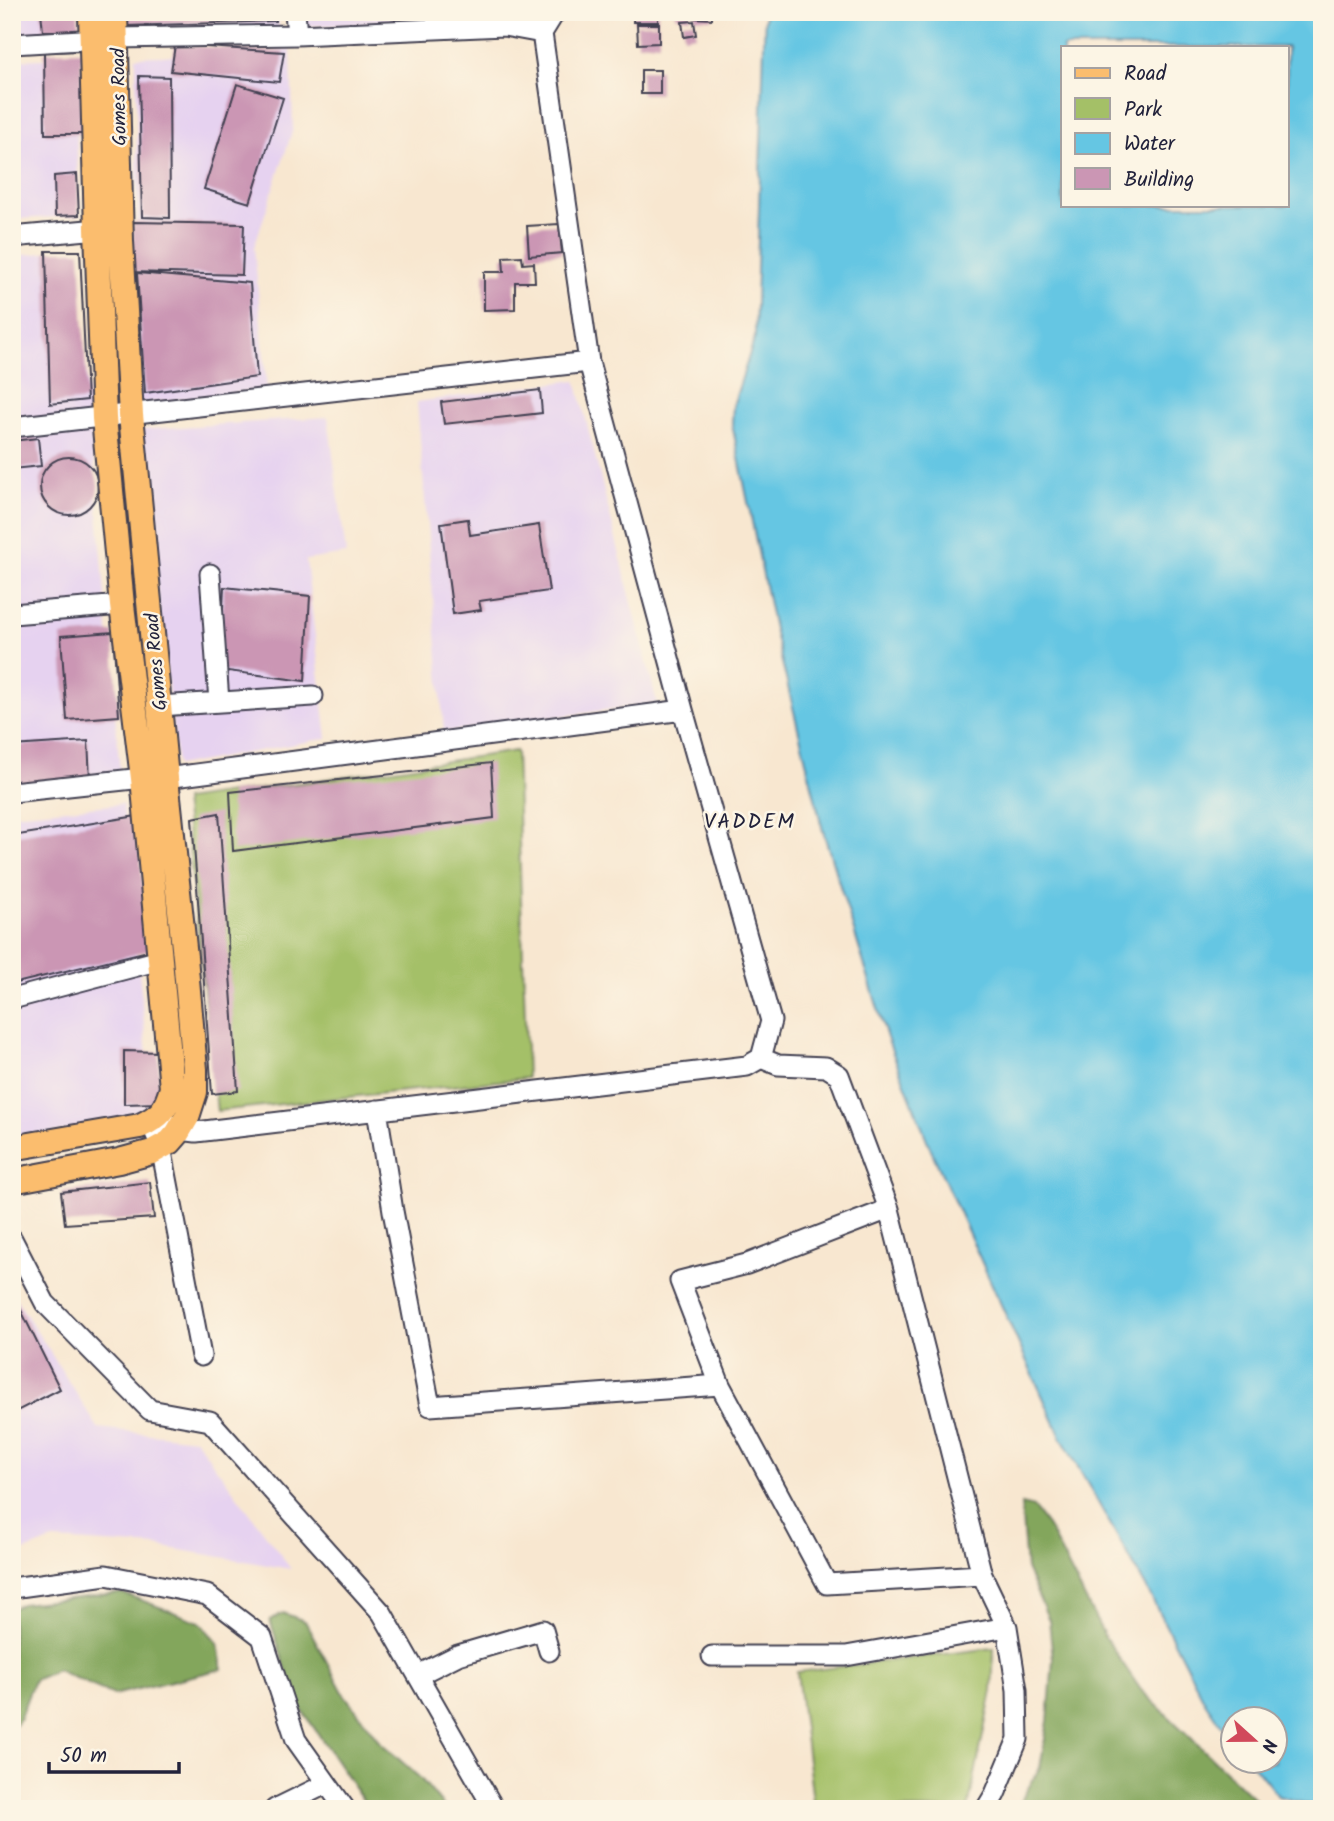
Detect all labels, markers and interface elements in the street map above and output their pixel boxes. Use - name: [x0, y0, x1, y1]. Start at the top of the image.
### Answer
- legend: [1061, 46, 1288, 206]
- street label: Gomes Road: [104, 47, 136, 146]
- text: Road: [1124, 58, 1167, 91]
- text: Park: [1124, 94, 1162, 127]
- text: Water: [1124, 128, 1176, 161]
- text: Building: [1124, 164, 1194, 197]
- street label: Gomes Road: [138, 611, 176, 712]
- district label: VADDEM: [704, 806, 796, 839]
- north arrow: [1218, 1706, 1288, 1776]
- scale bar: [49, 1730, 178, 1774]
- text: N: [1252, 1734, 1284, 1756]
- text: 50 m: [60, 1740, 107, 1773]

